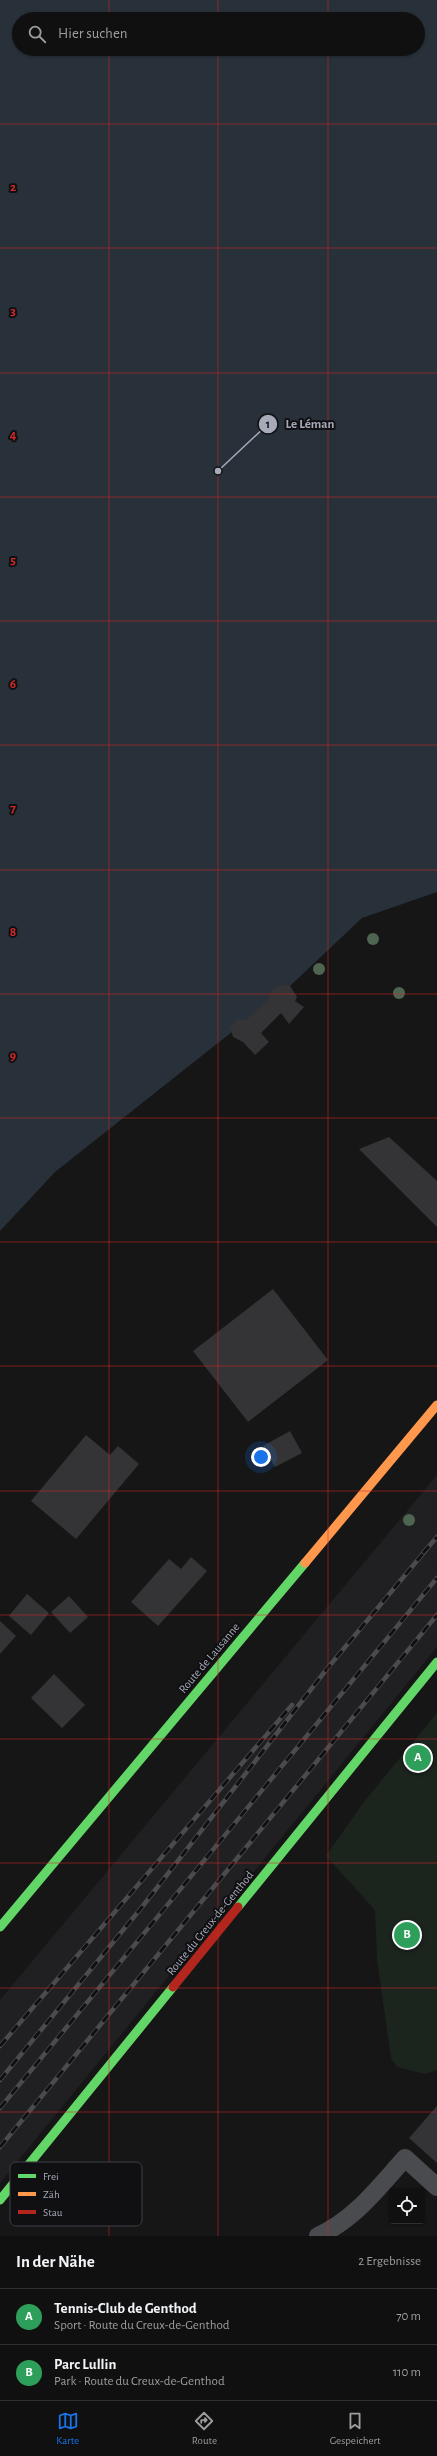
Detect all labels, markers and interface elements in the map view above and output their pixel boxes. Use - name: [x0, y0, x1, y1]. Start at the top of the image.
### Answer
- search box: [12, 12, 425, 56]
- icon: search: [26, 23, 48, 45]
- text: Hier suchen: [58, 26, 128, 41]
- text: 2: [10, 181, 16, 194]
- text: 3: [10, 305, 16, 318]
- callout: Le Léman: [258, 411, 343, 436]
- text: 1: [266, 418, 270, 430]
- text: Le Léman: [286, 418, 335, 431]
- text: 4: [10, 429, 17, 442]
- text: 5: [10, 554, 16, 567]
- text: 6: [10, 678, 16, 691]
- text: 7: [10, 802, 16, 815]
- text: 8: [10, 926, 16, 939]
- text: 9: [10, 1050, 16, 1063]
- your location: [251, 1447, 271, 1467]
- street label: Route de Lausanne: [176, 1621, 242, 1695]
- pin: A: [405, 1743, 431, 1773]
- street label: Route du Creux-de-Genthod: [164, 1869, 256, 1977]
- pin: B: [394, 1920, 420, 1950]
- legend: [10, 2162, 142, 2226]
- text: Frei: [43, 2171, 59, 2182]
- map controls: [389, 2188, 425, 2224]
- button: locate: [389, 2188, 425, 2224]
- text: Zäh: [43, 2189, 60, 2200]
- text: Stau: [43, 2207, 63, 2218]
- text: In der Nähe: [16, 2253, 95, 2270]
- text: 2 Ergebnisse: [358, 2255, 421, 2268]
- text: Tennis-Club de Genthod: [54, 2301, 197, 2316]
- text: A: [25, 2310, 33, 2323]
- text: 70 m: [396, 2310, 421, 2323]
- text: Sport · Route du Creux-de-Genthod: [54, 2319, 230, 2332]
- text: Parc Lullin: [54, 2357, 116, 2372]
- text: B: [25, 2366, 33, 2379]
- text: 110 m: [393, 2366, 421, 2379]
- text: Park · Route du Creux-de-Genthod: [54, 2375, 225, 2388]
- tab: Karte: [56, 2410, 79, 2447]
- tab: Route: [192, 2410, 217, 2447]
- tab: Gespeichert: [330, 2410, 381, 2447]

